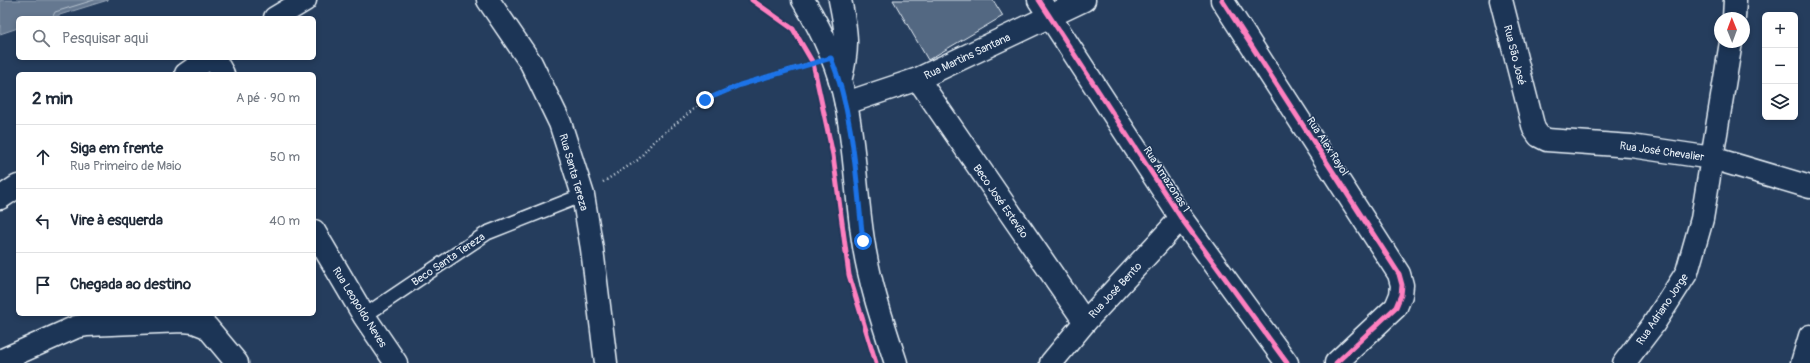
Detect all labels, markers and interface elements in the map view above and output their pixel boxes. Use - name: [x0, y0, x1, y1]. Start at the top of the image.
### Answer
- north arrow: [1714, 12, 1750, 48]
- map controls: [1762, 12, 1798, 120]
- button: +: [1762, 12, 1798, 48]
- search box: [16, 16, 316, 60]
- street label: Rua São José: [1501, 24, 1528, 87]
- icon: search: [30, 27, 52, 49]
- text: Pesquisar aqui: [62, 29, 148, 48]
- street label: Rua Martins Santana: [922, 31, 1012, 82]
- button: −: [1762, 48, 1798, 84]
- button: layers: [1762, 84, 1798, 120]
- text: 2 min: [32, 88, 73, 109]
- text: A pé · 90 m: [236, 90, 300, 106]
- route end: [696, 91, 714, 109]
- street label: Rua Alex Rayol: [1304, 115, 1351, 178]
- street label: Rua Santa Tereza: [556, 132, 591, 212]
- text: Siga em frente: [70, 139, 163, 158]
- street label: Rua José Chevalier: [1619, 139, 1705, 164]
- street label: Rua Amazonas 1: [1141, 144, 1193, 215]
- icon: ahead: [32, 146, 54, 168]
- text: 50 m: [270, 149, 300, 165]
- text: Rua Primeiro de Maio: [70, 158, 181, 174]
- street label: Beco José Estevão: [970, 162, 1031, 241]
- icon: left: [32, 210, 54, 232]
- text: Vire à esquerda: [70, 211, 163, 230]
- text: 40 m: [269, 213, 300, 229]
- street label: Beco Santa Tereza: [409, 230, 487, 289]
- route start: [854, 232, 872, 250]
- street label: Rua José Bento: [1086, 260, 1145, 321]
- street label: Rua Leopoldo Neves: [330, 265, 390, 350]
- street label: Rua Adriano Jorge: [1634, 271, 1691, 347]
- icon: arrive: [32, 274, 54, 296]
- text: Chegada ao destino: [70, 275, 191, 294]

